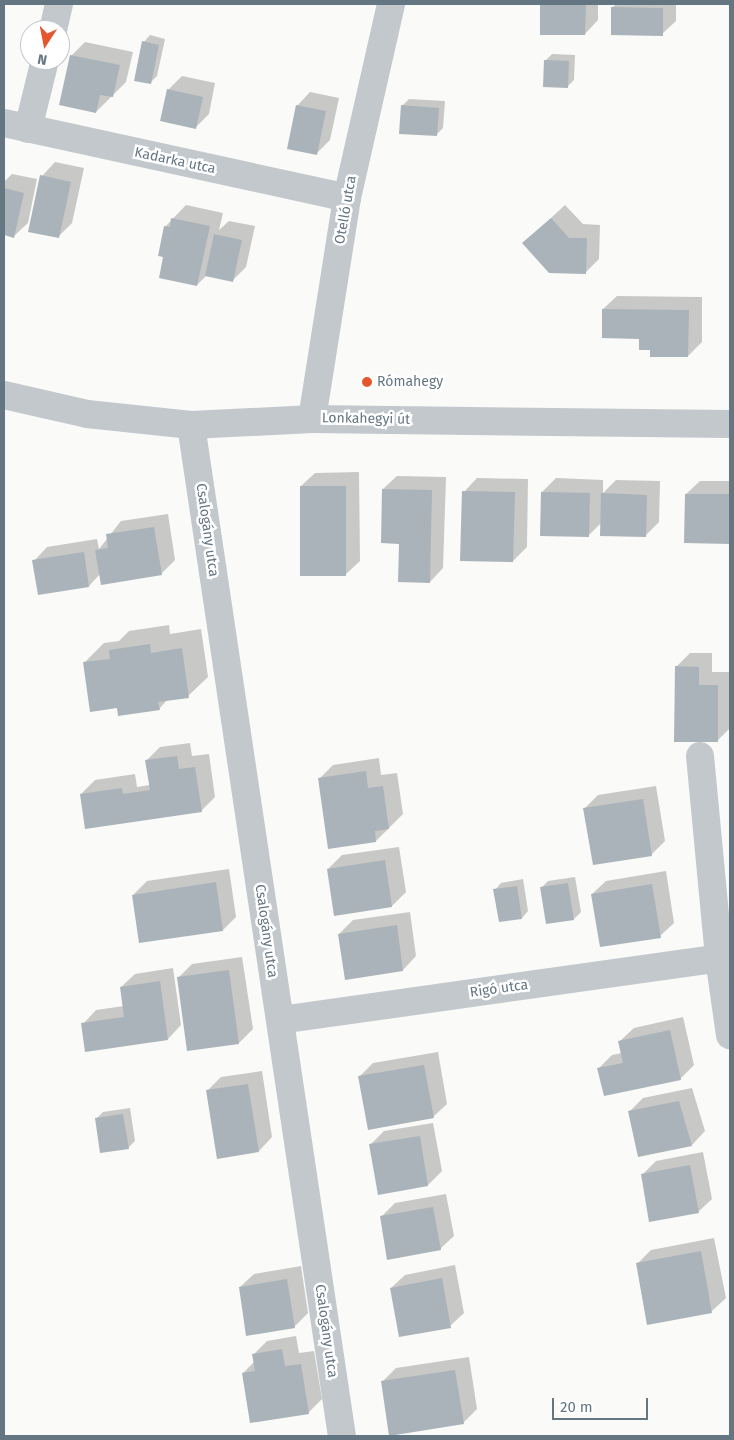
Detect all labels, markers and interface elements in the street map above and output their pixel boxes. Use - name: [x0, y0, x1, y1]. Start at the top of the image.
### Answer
- north arrow: [20, 20, 70, 70]
- text: N: [36, 50, 48, 68]
- street label: Kadarka utca: [133, 144, 217, 178]
- street label: Otelló utca: [332, 174, 360, 246]
- place label: Rómahegy: [377, 374, 443, 390]
- marker: Rómahegy: [361, 376, 373, 388]
- street label: Lonkahegyi út: [322, 410, 410, 428]
- street label: Csalogány utca: [192, 482, 222, 578]
- street label: Csalogány utca: [251, 883, 281, 979]
- street label: Rigó utca: [469, 977, 529, 1001]
- street label: Csalogány utca: [311, 1283, 341, 1379]
- scale bar: [554, 1388, 650, 1420]
- text: 20 m: [560, 1398, 593, 1416]

